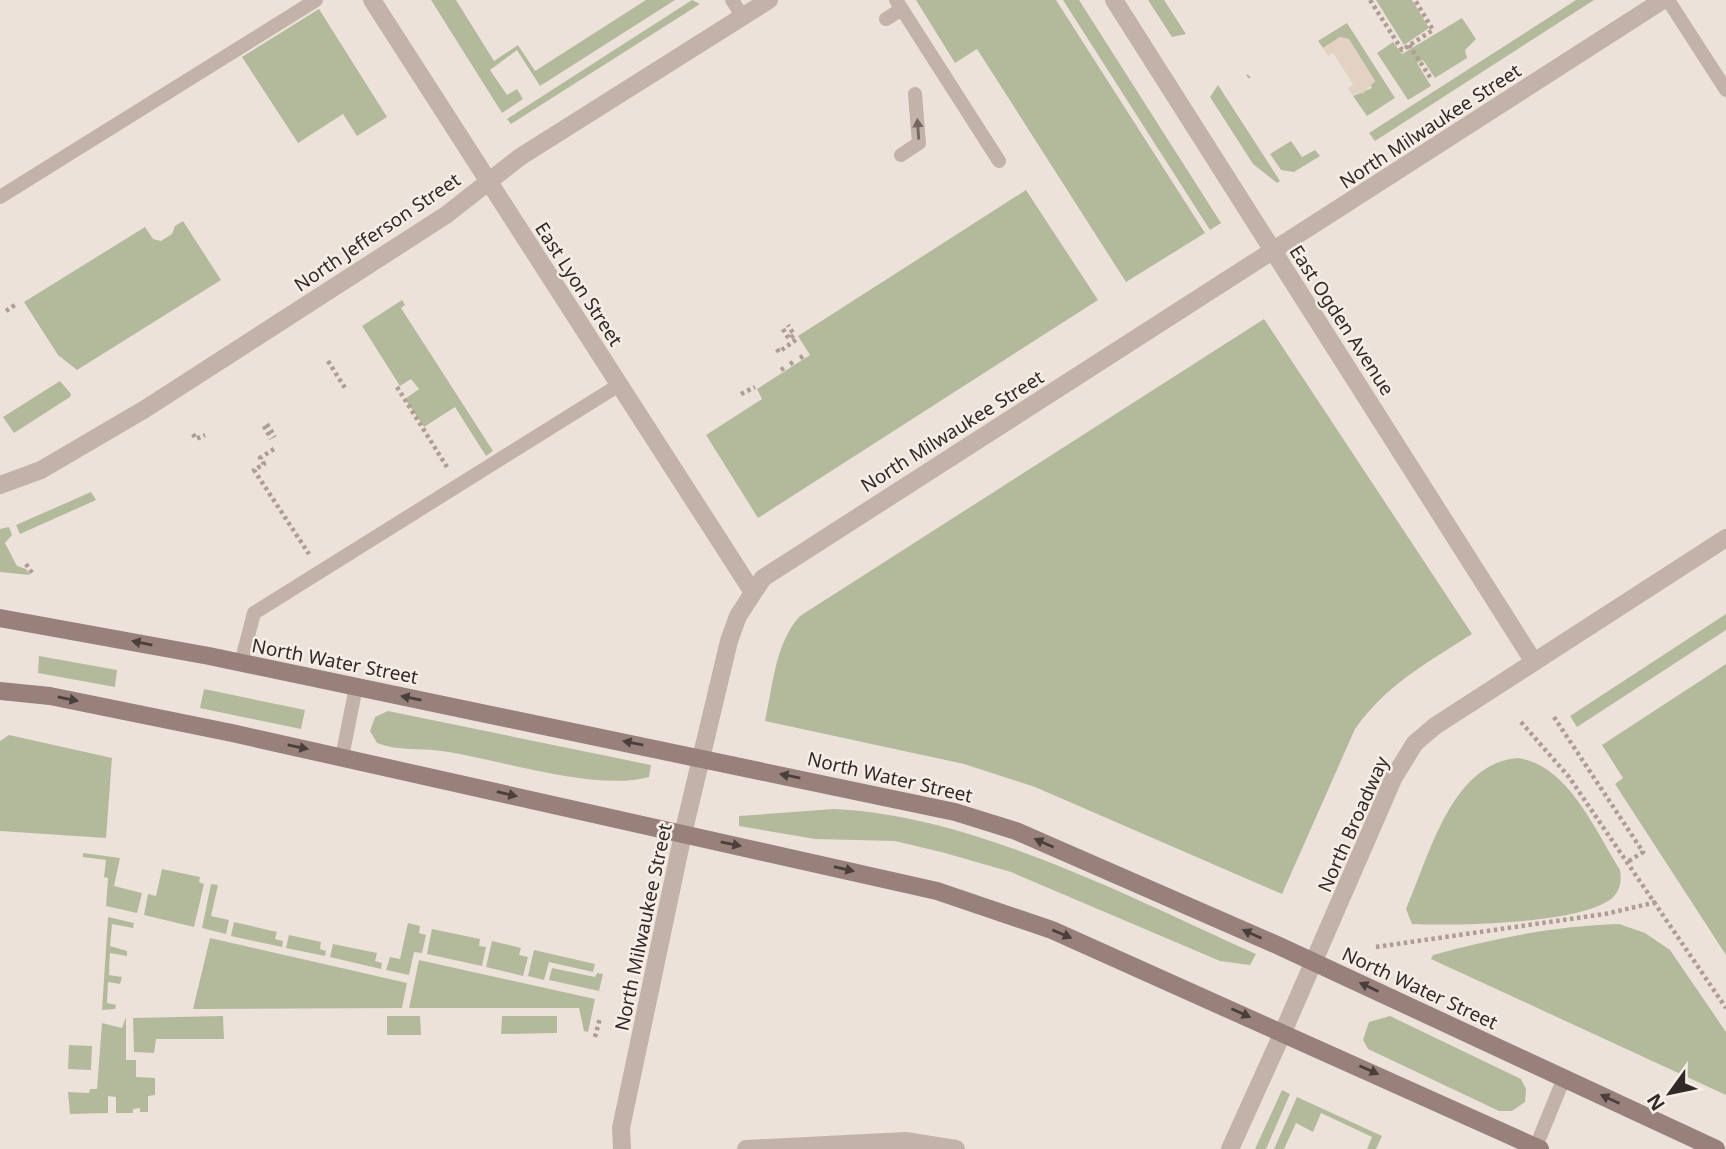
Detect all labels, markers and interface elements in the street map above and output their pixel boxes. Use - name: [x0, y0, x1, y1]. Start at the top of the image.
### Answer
- street label: North Milwaukee Street: [1334, 57, 1526, 194]
- one-way arrow: [912, 118, 923, 140]
- street label: North Jefferson Street: [289, 167, 465, 297]
- street label: East Lyon Street: [529, 217, 629, 351]
- street label: East Ogden Avenue: [1284, 240, 1400, 400]
- street label: North Milwaukee Street: [856, 364, 1049, 498]
- street label: North Water Street: [250, 632, 420, 690]
- one-way arrow: [131, 637, 153, 648]
- one-way arrow: [400, 692, 422, 703]
- one-way arrow: [57, 694, 79, 705]
- one-way arrow: [622, 738, 644, 749]
- one-way arrow: [287, 742, 309, 753]
- street label: North Water Street: [805, 745, 975, 809]
- street label: North Broadway: [1311, 752, 1395, 896]
- one-way arrow: [779, 770, 801, 781]
- one-way arrow: [496, 789, 518, 800]
- street label: North Milwaukee Street: [608, 821, 678, 1033]
- one-way arrow: [1033, 837, 1054, 848]
- one-way arrow: [720, 838, 742, 849]
- one-way arrow: [833, 863, 855, 874]
- one-way arrow: [1242, 928, 1262, 940]
- one-way arrow: [1051, 929, 1072, 940]
- street label: North Water Street: [1338, 941, 1502, 1035]
- one-way arrow: [1359, 981, 1379, 993]
- one-way arrow: [1231, 1007, 1251, 1019]
- north arrow: [1635, 1058, 1705, 1128]
- one-way arrow: [1359, 1064, 1379, 1076]
- text: N: [1641, 1089, 1671, 1116]
- one-way arrow: [1600, 1094, 1620, 1105]

